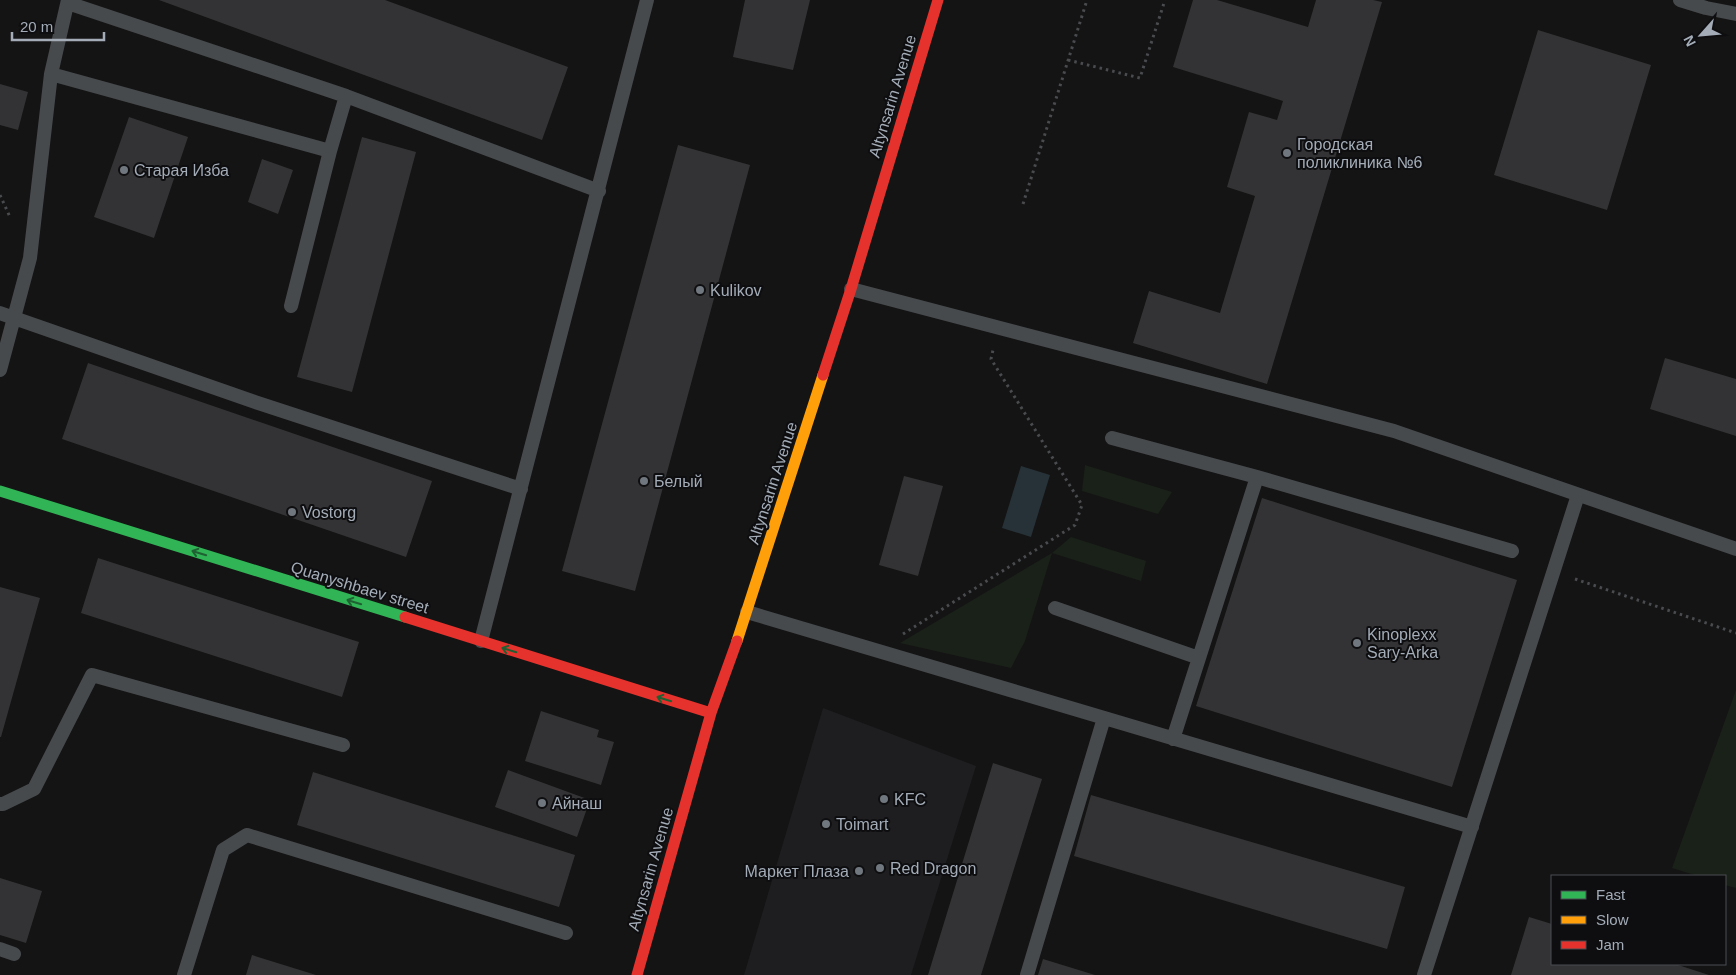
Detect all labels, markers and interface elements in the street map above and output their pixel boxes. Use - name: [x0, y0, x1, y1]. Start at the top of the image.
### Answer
- scale bar: [12, 10, 105, 42]
- north arrow: [1676, 10, 1726, 60]
- text: 20 m: [20, 18, 53, 35]
- street label: Altynsarin Avenue: [866, 32, 919, 160]
- text: N: [1680, 33, 1699, 49]
- place label: Городская поликлиника №6: [1297, 136, 1423, 171]
- marker: Городская поликлиника №6: [1281, 147, 1293, 159]
- place label: Старая Изба: [134, 162, 229, 179]
- marker: Старая Изба: [118, 164, 130, 176]
- place label: Kulikov: [710, 282, 762, 299]
- marker: Kulikov: [694, 284, 706, 296]
- street label: Altynsarin Avenue: [745, 420, 800, 547]
- place label: Белый: [654, 473, 703, 490]
- marker: Белый: [638, 475, 650, 487]
- place label: Vostorg: [302, 504, 356, 521]
- marker: Vostorg: [286, 506, 298, 518]
- one-way arrow: [191, 548, 207, 558]
- street label: Quanyshbaev street: [289, 558, 431, 617]
- one-way arrow: [346, 596, 362, 606]
- place label: Kinoplexx Sary-Arka: [1367, 626, 1438, 661]
- marker: Kinoplexx Sary-Arka: [1351, 637, 1363, 649]
- one-way arrow: [501, 645, 517, 655]
- one-way arrow: [657, 693, 673, 703]
- place label: KFC: [894, 791, 926, 808]
- marker: KFC: [878, 793, 890, 805]
- place label: Айнаш: [552, 795, 602, 812]
- marker: Айнаш: [536, 797, 548, 809]
- street label: Altynsarin Avenue: [625, 805, 676, 933]
- place label: Toimart: [836, 816, 889, 833]
- marker: Toimart: [820, 818, 832, 830]
- place label: Red Dragon: [890, 860, 976, 877]
- marker: Red Dragon: [874, 862, 886, 874]
- place label: Маркет Плаза: [745, 863, 849, 880]
- marker: Маркет Плаза: [853, 865, 865, 877]
- legend: [1551, 875, 1726, 965]
- text: Fast: [1596, 886, 1626, 903]
- text: Slow: [1596, 911, 1629, 928]
- text: Jam: [1596, 936, 1624, 953]

